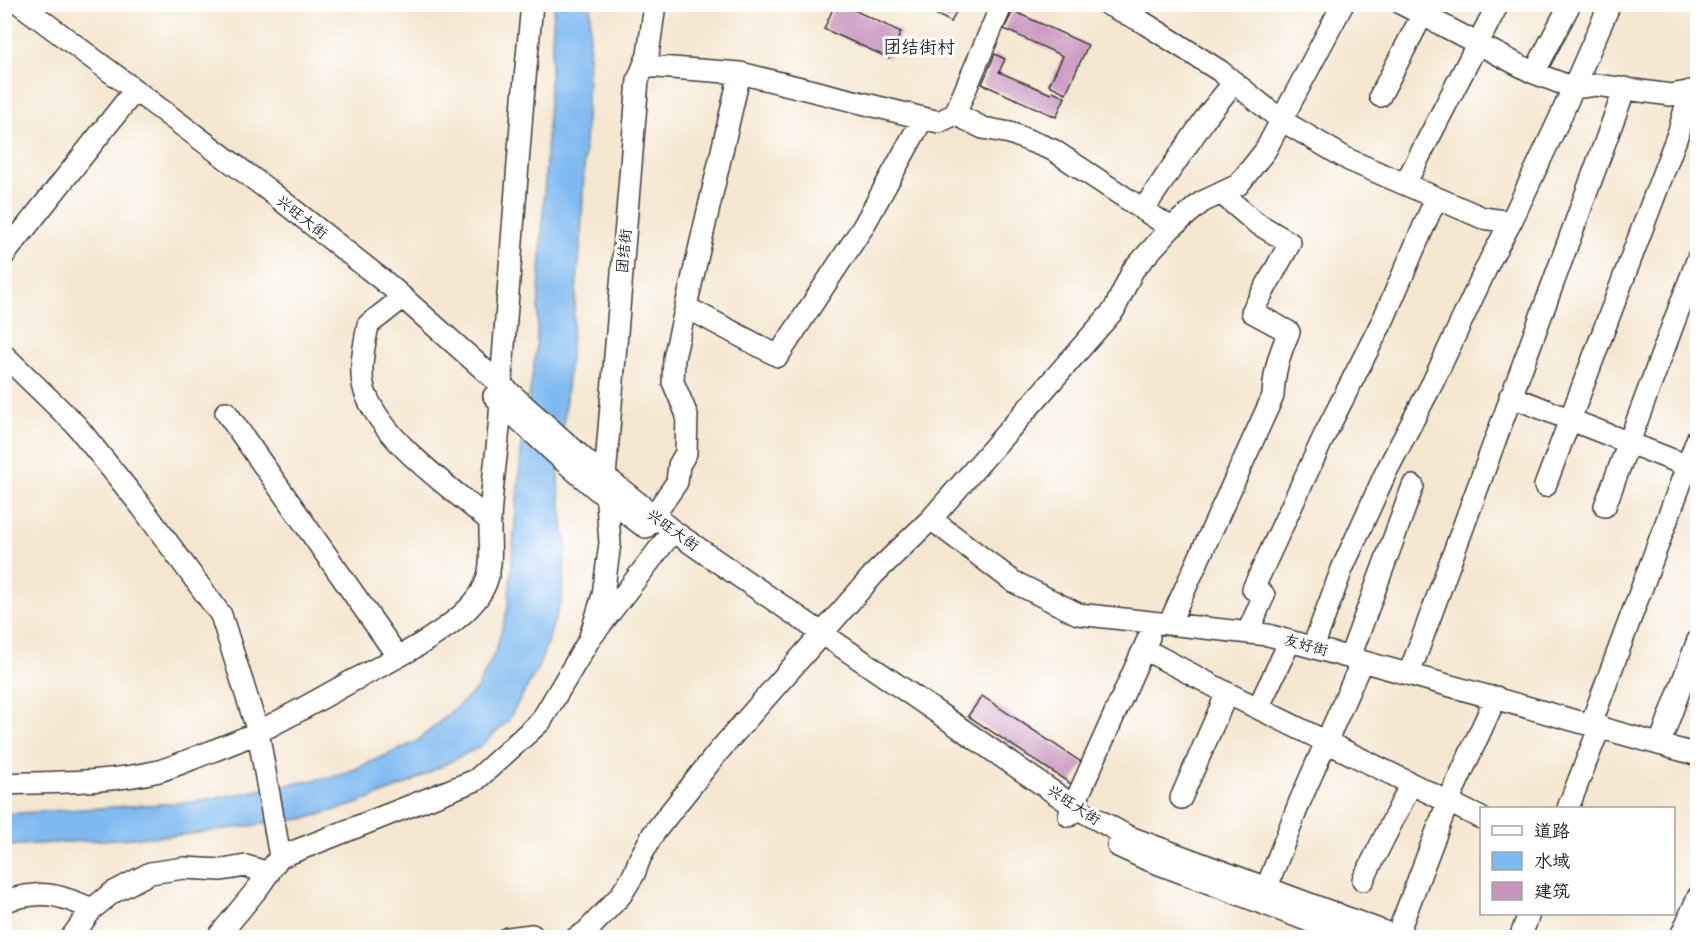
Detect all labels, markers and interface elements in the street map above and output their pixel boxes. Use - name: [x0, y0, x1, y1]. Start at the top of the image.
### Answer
- district label: 团结街村: [883, 34, 955, 63]
- street label: 兴旺大街: [270, 190, 332, 246]
- street label: 团结街: [611, 228, 639, 275]
- street label: 兴旺大街: [641, 503, 704, 558]
- street label: 友好街: [1281, 629, 1331, 663]
- street label: 兴旺大街: [1042, 779, 1105, 832]
- legend: [1480, 807, 1675, 915]
- text: 道路: [1534, 818, 1570, 847]
- text: 水域: [1534, 848, 1570, 877]
- text: 建筑: [1534, 878, 1570, 907]

